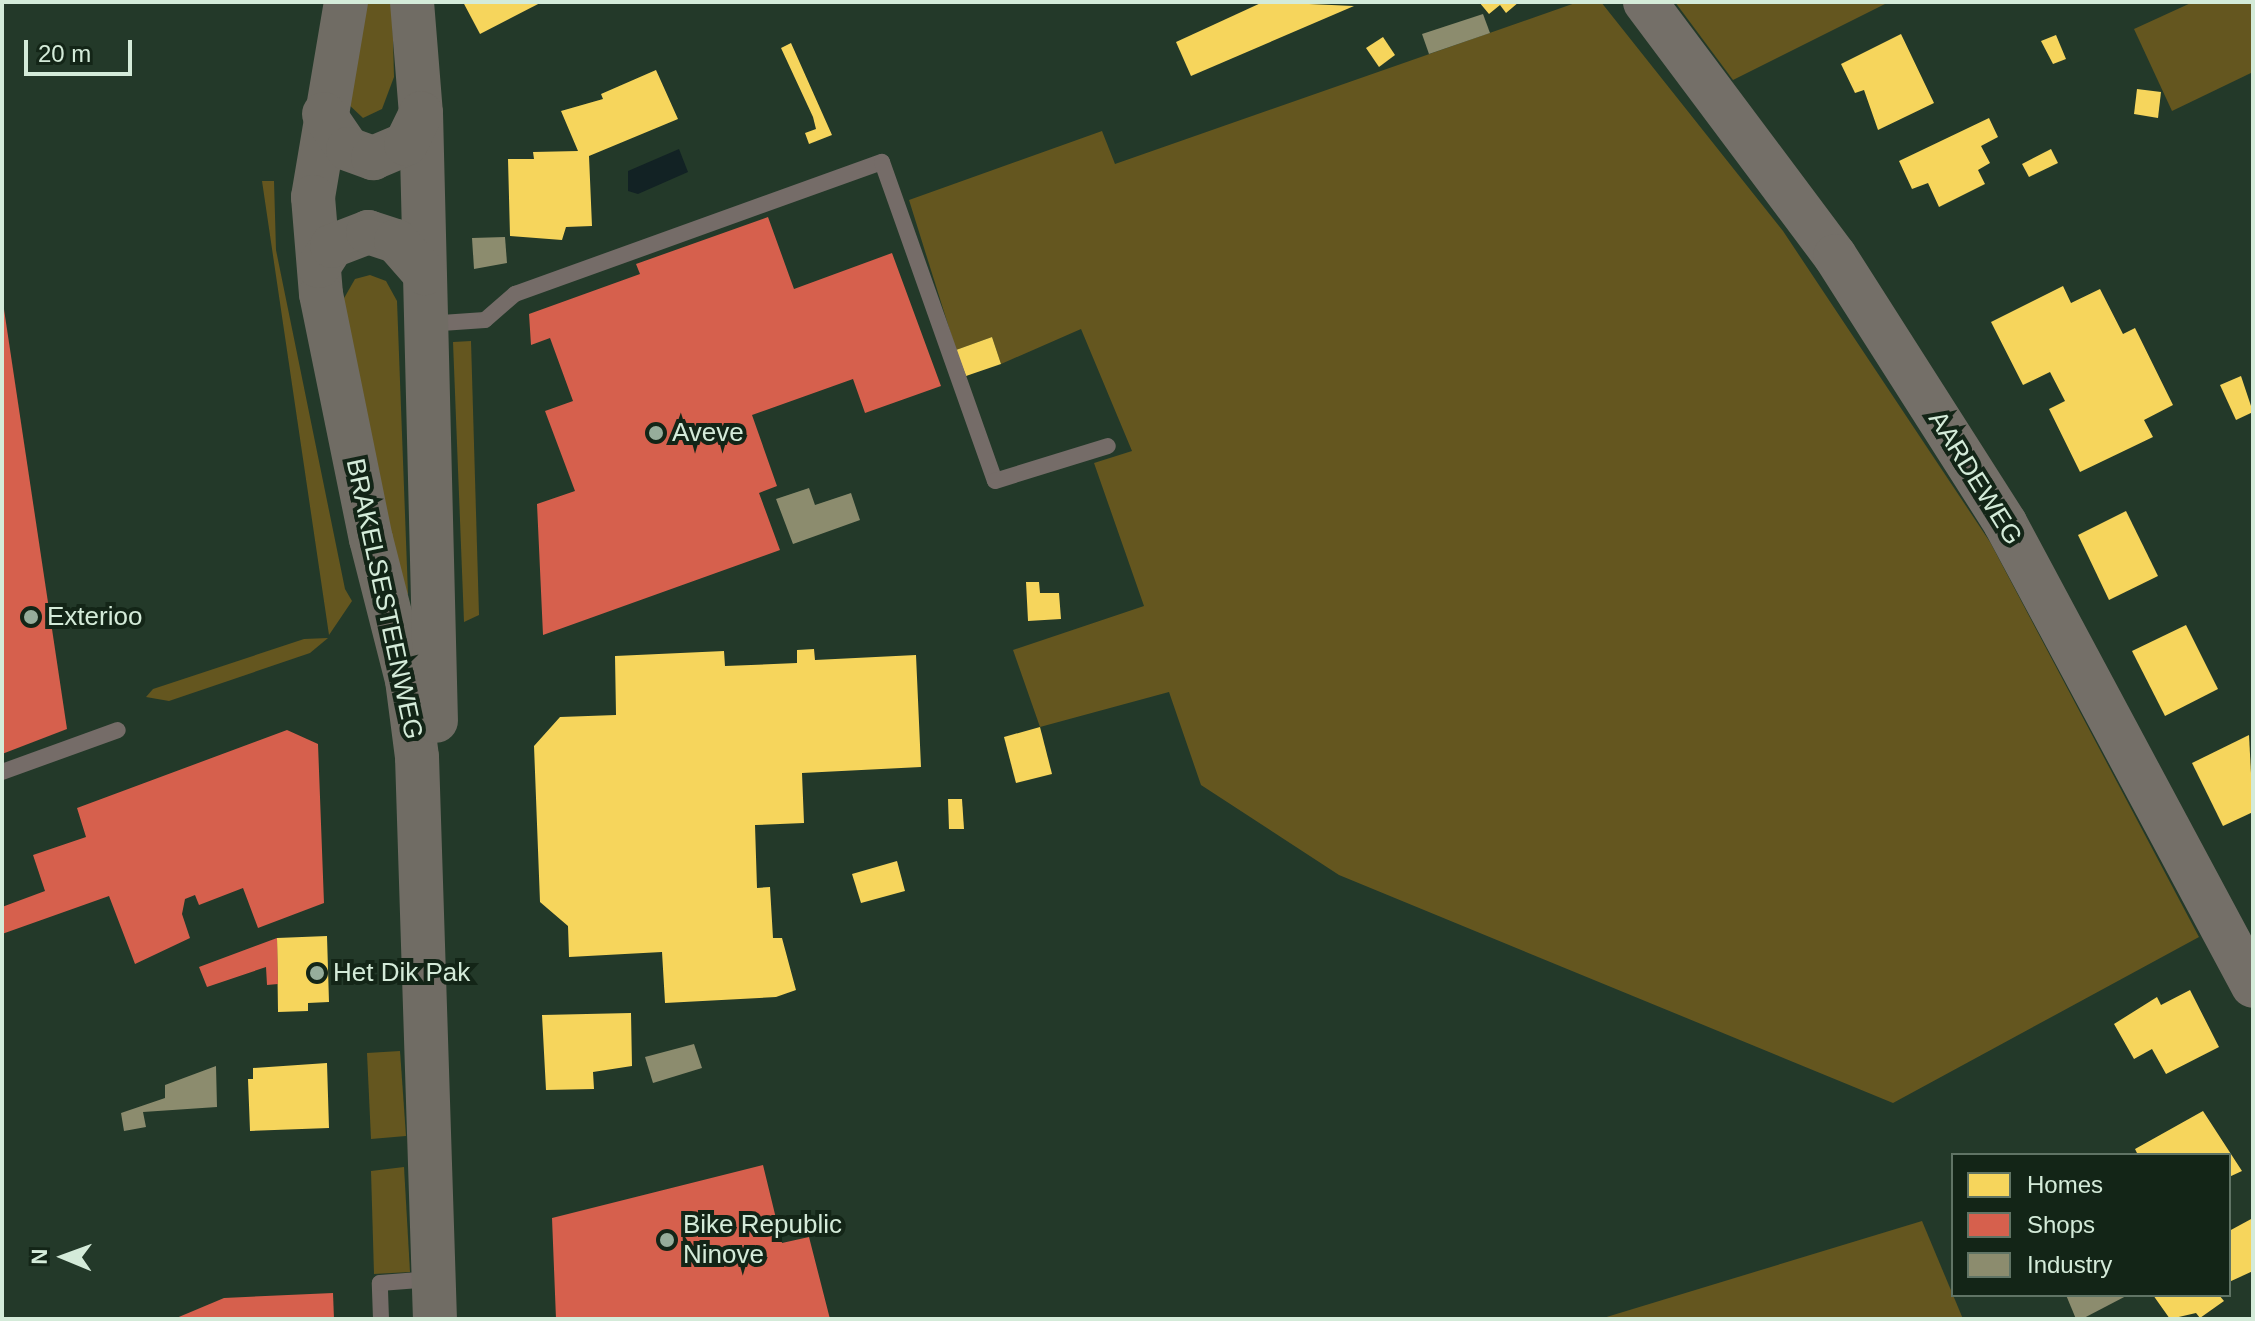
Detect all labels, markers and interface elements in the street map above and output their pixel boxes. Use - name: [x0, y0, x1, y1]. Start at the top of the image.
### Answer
- scale bar: [28, 24, 136, 74]
- text: 20 m: [38, 40, 91, 67]
- street label: AARDEWEG: [1922, 405, 2028, 551]
- place label: Aveve: [672, 417, 744, 449]
- marker: Aveve: [647, 424, 665, 442]
- street label: BRAKELSESTEENWEG: [339, 456, 429, 742]
- place label: Exterioo: [47, 601, 142, 633]
- marker: Exterioo: [22, 608, 40, 626]
- place label: Het Dik Pak: [333, 957, 470, 989]
- marker: Het Dik Pak: [308, 964, 326, 982]
- legend: [1951, 1153, 2231, 1297]
- text: Homes: [2027, 1171, 2103, 1198]
- place label: Bike Republic Ninove: [683, 1209, 842, 1270]
- text: Shops: [2027, 1211, 2095, 1238]
- north arrow: [24, 1217, 104, 1297]
- marker: Bike Republic Ninove: [658, 1231, 676, 1249]
- text: N: [27, 1248, 52, 1265]
- text: Industry: [2027, 1251, 2112, 1278]

